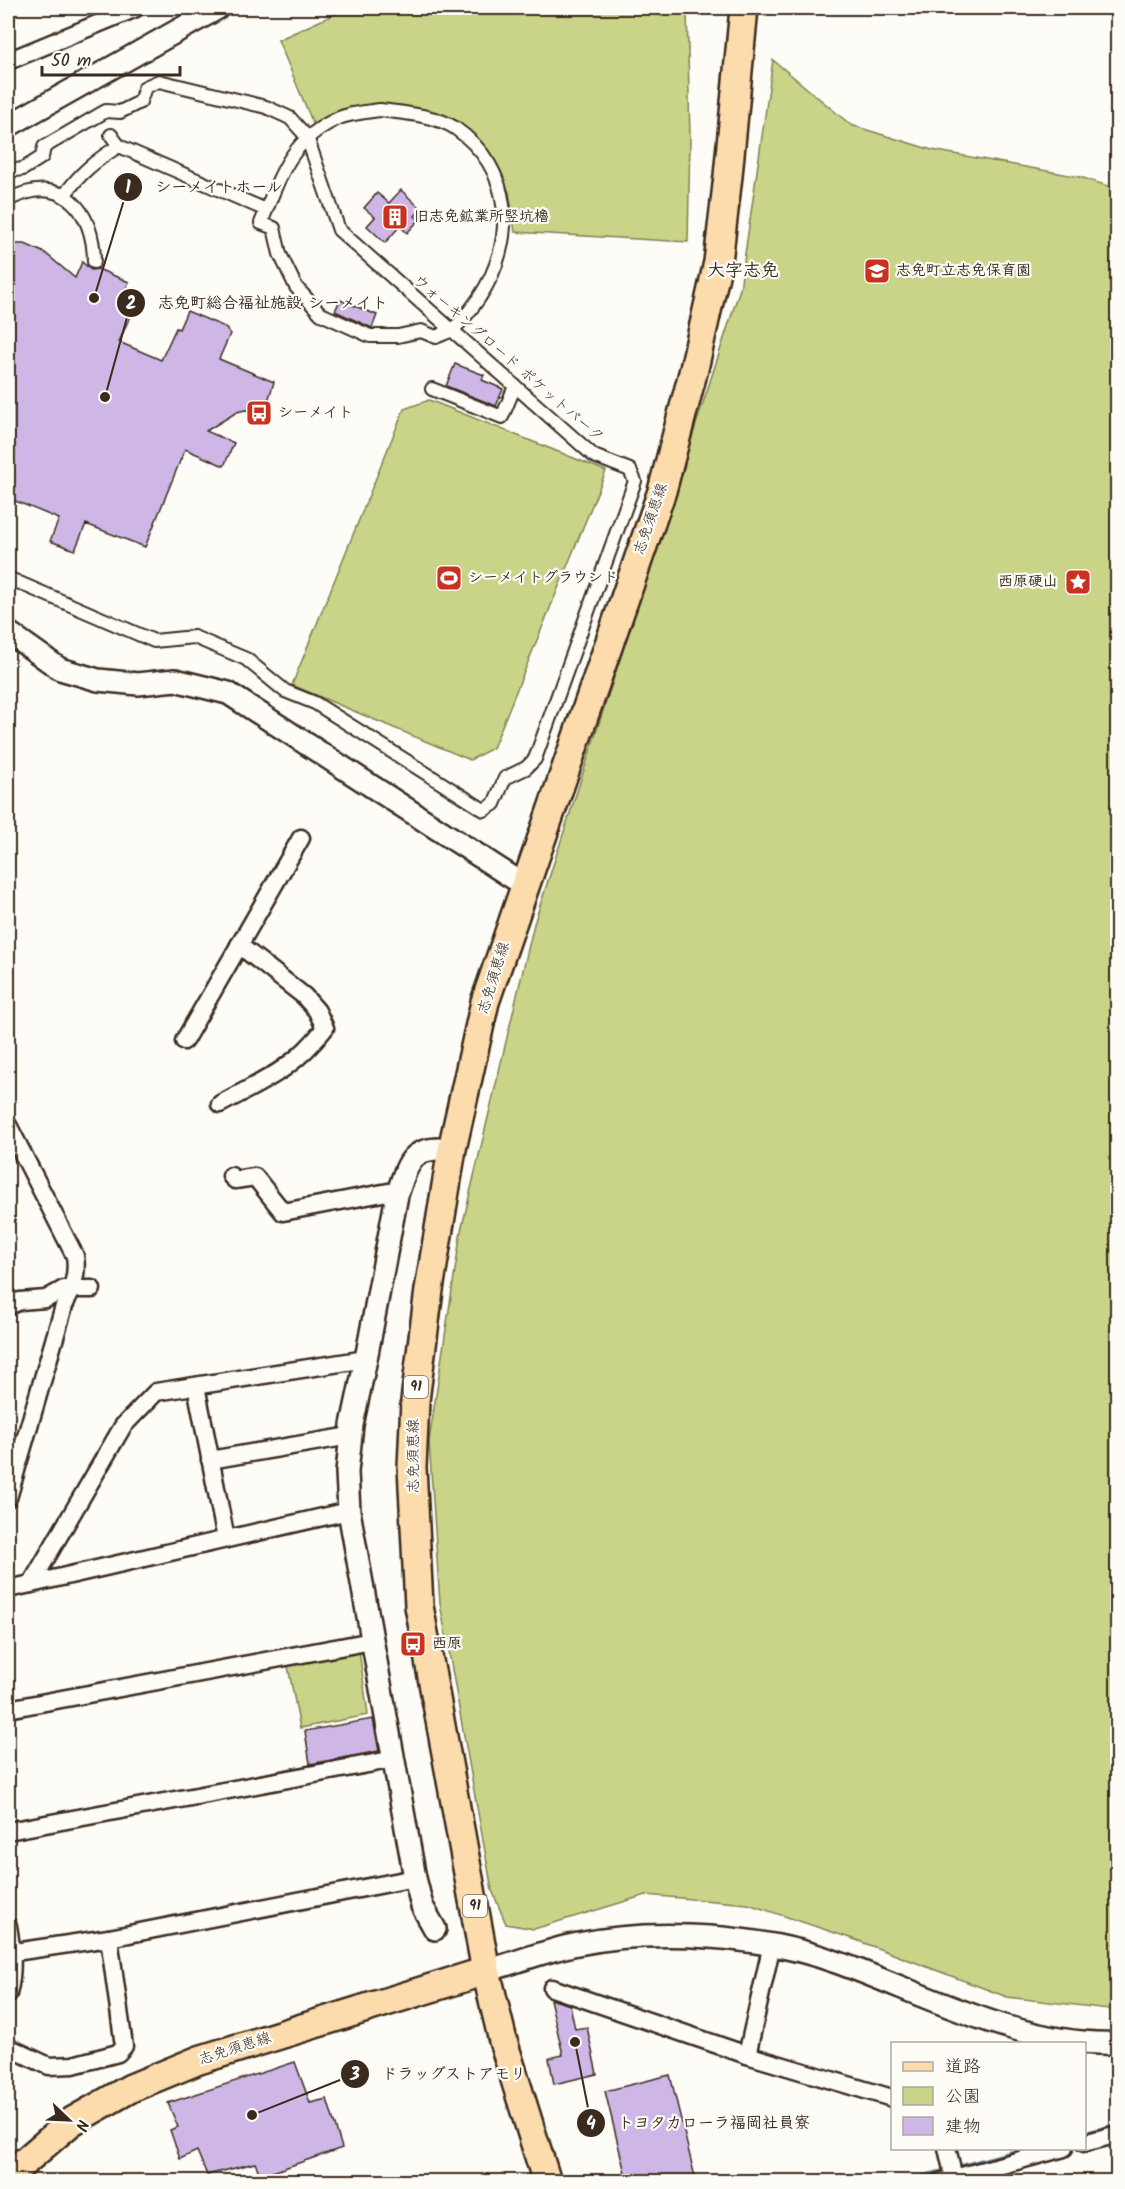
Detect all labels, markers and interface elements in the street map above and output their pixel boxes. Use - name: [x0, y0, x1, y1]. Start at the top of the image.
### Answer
- scale bar: [42, 39, 180, 77]
- text: 50 m: [51, 47, 91, 76]
- callout: シーメイトホール: [113, 170, 295, 204]
- text: 1: [125, 174, 131, 203]
- text: シーメイトホール: [155, 175, 283, 200]
- building icon: 旧志免鉱業所竪坑櫓: [380, 202, 410, 232]
- place label: 旧志免鉱業所竪坑櫓: [414, 205, 549, 229]
- school or university icon: 志免町立志免保育園: [862, 256, 892, 286]
- district label: 大字志免: [707, 257, 779, 286]
- place label: 志免町立志免保育園: [896, 259, 1031, 283]
- street label: ウォーキングロード ポケットパーク: [407, 269, 609, 449]
- callout: 志免町総合福祉施設 シーメイト: [116, 286, 400, 320]
- text: 2: [126, 290, 136, 319]
- text: 志免町総合福祉施設 シーメイト: [158, 291, 388, 316]
- bus stop icon: シーメイト: [244, 398, 274, 428]
- place label: シーメイト: [278, 401, 353, 425]
- street label: 志免須恵線: [627, 480, 675, 558]
- sports icon: シーメイトグラウンド: [434, 563, 464, 593]
- place label: シーメイトグラウンド: [468, 566, 618, 590]
- place icon: 西原硬山: [1063, 567, 1093, 597]
- place label: 西原硬山: [998, 570, 1058, 594]
- street label: 志免須恵線: [472, 939, 516, 1017]
- road number: 91: [404, 1376, 428, 1398]
- street label: 志免須恵線: [402, 1418, 426, 1494]
- bus stop icon: 西原: [398, 1629, 428, 1659]
- place label: 西原: [432, 1632, 462, 1656]
- road number: 91: [463, 1895, 487, 1917]
- street label: 志免須恵線: [196, 2026, 274, 2072]
- legend: [891, 2042, 1086, 2150]
- text: 道路: [945, 2053, 981, 2082]
- callout: ドラッグストアモリ: [340, 2057, 538, 2091]
- text: 3: [349, 2061, 360, 2090]
- text: ドラッグストアモリ: [382, 2062, 526, 2087]
- text: 公園: [945, 2083, 981, 2112]
- north arrow: [39, 2090, 99, 2150]
- callout: トヨタカローラ福岡社員寮: [576, 2106, 822, 2140]
- text: 4: [586, 2110, 596, 2139]
- text: トヨタカローラ福岡社員寮: [618, 2111, 810, 2136]
- text: 建物: [945, 2113, 981, 2142]
- text: N: [68, 2116, 95, 2135]

